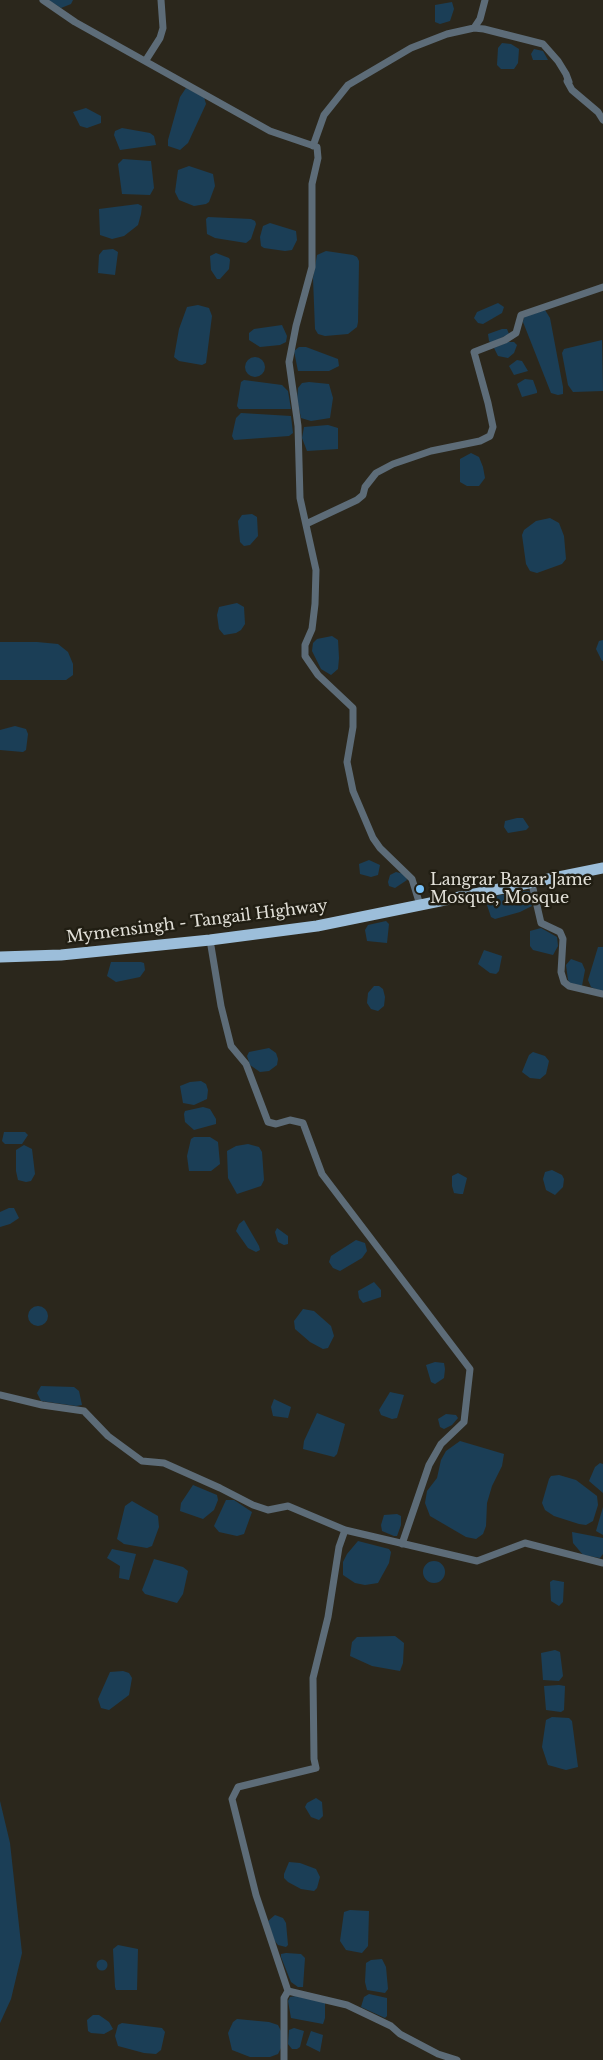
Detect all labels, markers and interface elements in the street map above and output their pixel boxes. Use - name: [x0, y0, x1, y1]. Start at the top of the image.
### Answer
- place label: Langrar Bazar Jame Mosque, Mosque: [430, 870, 592, 908]
- marker: Langrar Bazar Jame Mosque, Mosque: [414, 883, 426, 895]
- street label: Mymensingh - Tangail Highway: [65, 896, 329, 948]

